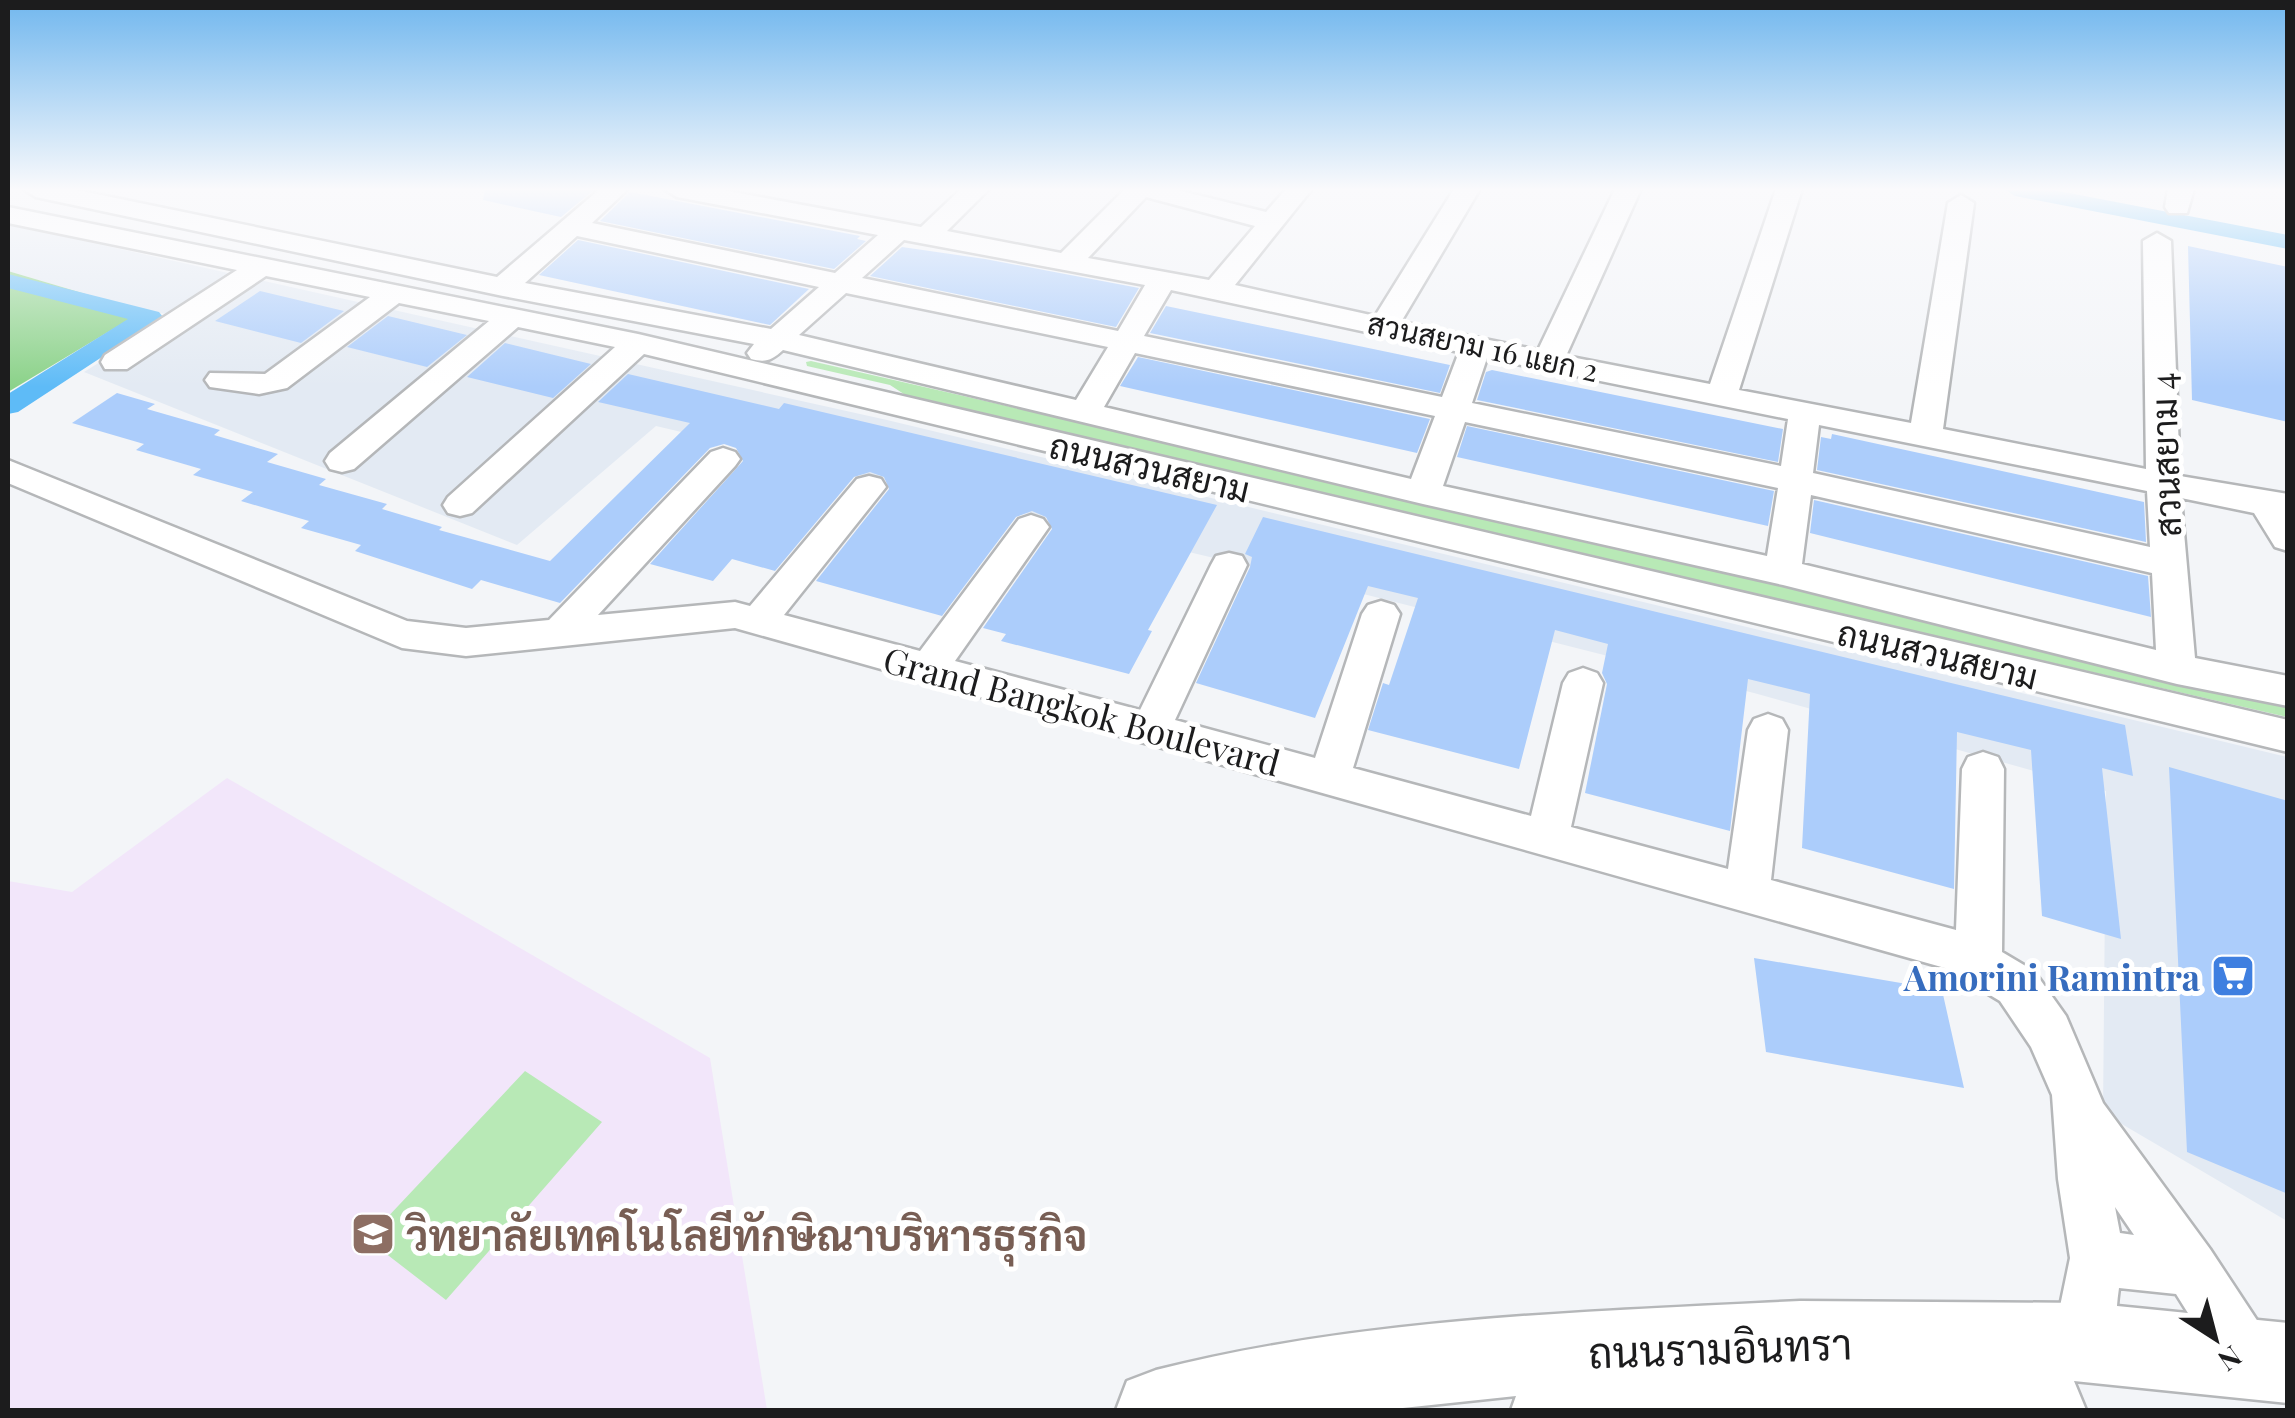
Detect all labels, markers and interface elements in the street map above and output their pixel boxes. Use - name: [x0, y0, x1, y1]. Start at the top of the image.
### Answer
- street label: สวนสยาม 16 แยก 2: [1364, 302, 1602, 390]
- street label: สวนสยาม 4: [2138, 372, 2190, 538]
- street label: ถนนสวนสยาม: [1045, 420, 1255, 512]
- street label: ถนนสวนสยาม: [1833, 607, 2043, 699]
- street label: Grand Bangkok Boulevard: [879, 634, 1285, 786]
- place label: Amorini Ramintra: [1903, 953, 2200, 1000]
- supermarket icon: Amorini Ramintra: [2210, 953, 2256, 999]
- place label: วิทยาลัยเทคโนโลยีทักษิณาบริหารธุรกิจ: [404, 1206, 1087, 1267]
- school or university icon: วิทยาลัยเทคโนโลยีทักษิณาบริหารธุรกิจ: [350, 1211, 396, 1257]
- north arrow: [2165, 1288, 2265, 1388]
- street label: ถนนรามอินทรา: [1587, 1314, 1853, 1380]
- text: N: [2212, 1339, 2250, 1380]

